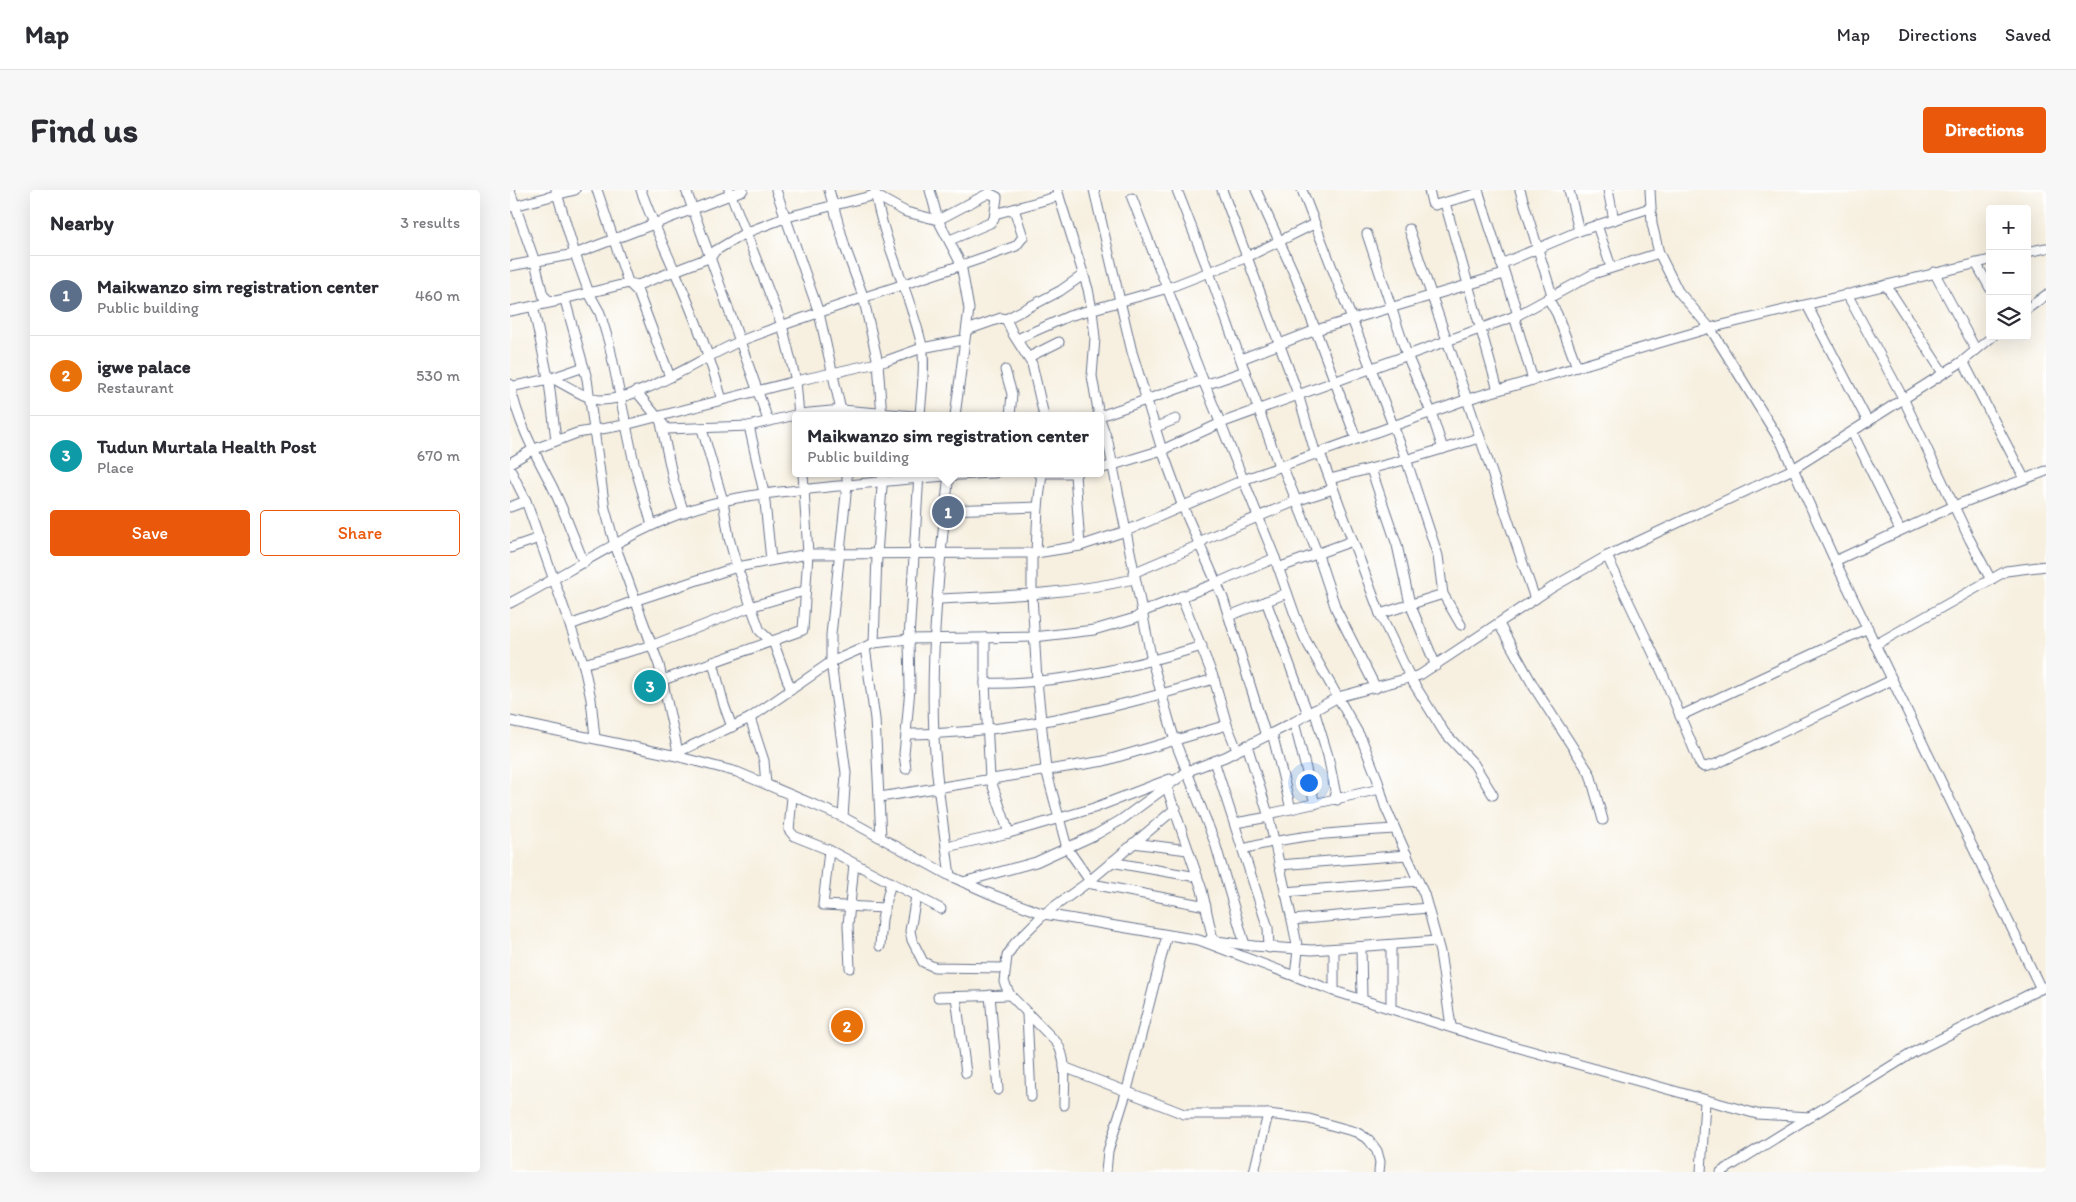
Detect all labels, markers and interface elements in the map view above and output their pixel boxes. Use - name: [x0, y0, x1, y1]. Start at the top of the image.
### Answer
- text: Map: [25, 20, 69, 49]
- text: Map: [1837, 24, 1870, 46]
- text: Directions: [1898, 24, 1977, 46]
- text: Saved: [2005, 24, 2051, 46]
- button: Directions: [1923, 107, 2046, 153]
- text: Find us: [30, 109, 138, 151]
- map controls: [1986, 205, 2031, 340]
- button: +: [1986, 205, 2031, 250]
- text: Nearby: [50, 210, 114, 235]
- text: 3 results: [400, 213, 460, 232]
- button: −: [1986, 250, 2031, 295]
- text: Maikwanzo sim registration center: [97, 275, 378, 298]
- text: 1: [62, 286, 70, 305]
- text: 460 m: [415, 286, 460, 305]
- button: layers: [1986, 295, 2031, 340]
- text: Public building: [97, 298, 199, 317]
- text: igwe palace: [97, 355, 191, 378]
- text: 2: [62, 366, 70, 385]
- text: 530 m: [416, 366, 460, 385]
- text: Restaurant: [97, 378, 174, 397]
- popup: [792, 412, 1104, 477]
- text: Maikwanzo sim registration center: [807, 424, 1089, 447]
- text: Tudun Murtala Health Post: [97, 435, 316, 458]
- text: 3: [62, 446, 70, 465]
- text: 670 m: [417, 446, 460, 465]
- text: Public building: [807, 447, 909, 466]
- text: Place: [97, 458, 134, 477]
- pin: 1: [932, 493, 964, 531]
- button: Save: [50, 510, 250, 556]
- button: Share: [260, 510, 460, 556]
- pin: 3: [634, 667, 666, 705]
- your location: [1296, 770, 1322, 796]
- pin: 2: [831, 1007, 863, 1045]

